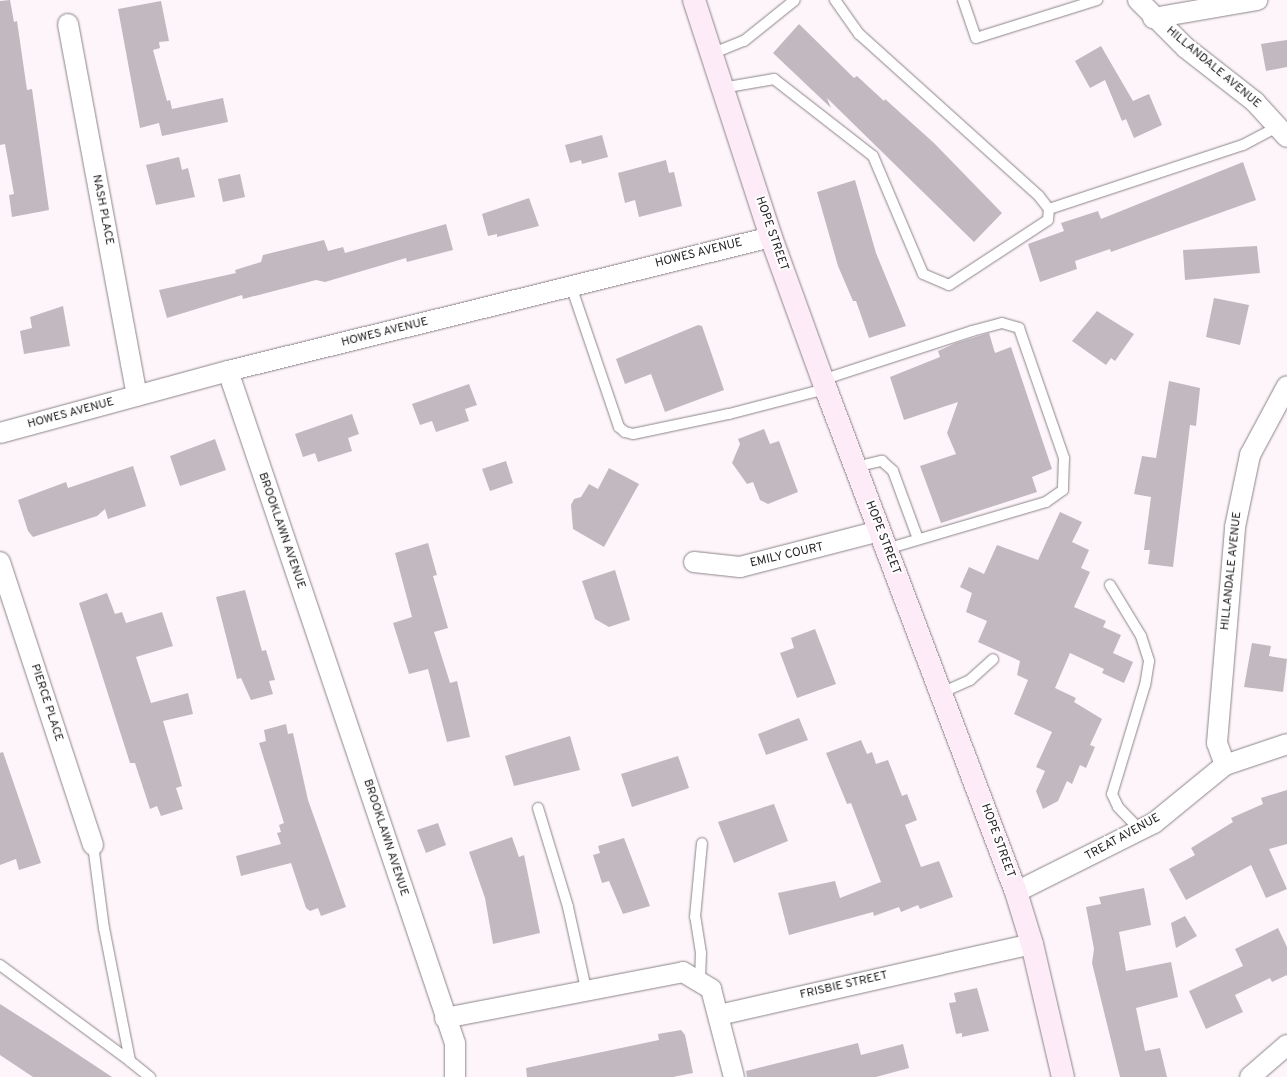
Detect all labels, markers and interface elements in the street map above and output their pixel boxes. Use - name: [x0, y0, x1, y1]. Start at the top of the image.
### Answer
- street label: HILLANDALE AVENUE: [1163, 24, 1263, 112]
- street label: NASH PLACE: [88, 174, 116, 246]
- street label: HOPE STREET: [752, 195, 790, 273]
- street label: HOWES AVENUE: [654, 236, 744, 272]
- street label: HOWES AVENUE: [340, 315, 430, 351]
- street label: HOWES AVENUE: [26, 395, 116, 433]
- street label: BROOKLAWN AVENUE: [254, 471, 308, 591]
- street label: HOPE STREET: [861, 499, 903, 577]
- street label: HILLANDALE AVENUE: [1219, 511, 1245, 631]
- street label: EMILY COURT: [749, 540, 825, 572]
- street label: PIERCE PLACE: [27, 663, 65, 743]
- street label: BROOKLAWN AVENUE: [359, 777, 411, 899]
- street label: HOPE STREET: [977, 802, 1017, 880]
- street label: TREAT AVENUE: [1083, 811, 1163, 865]
- street label: FRISBIE STREET: [799, 969, 889, 1003]

